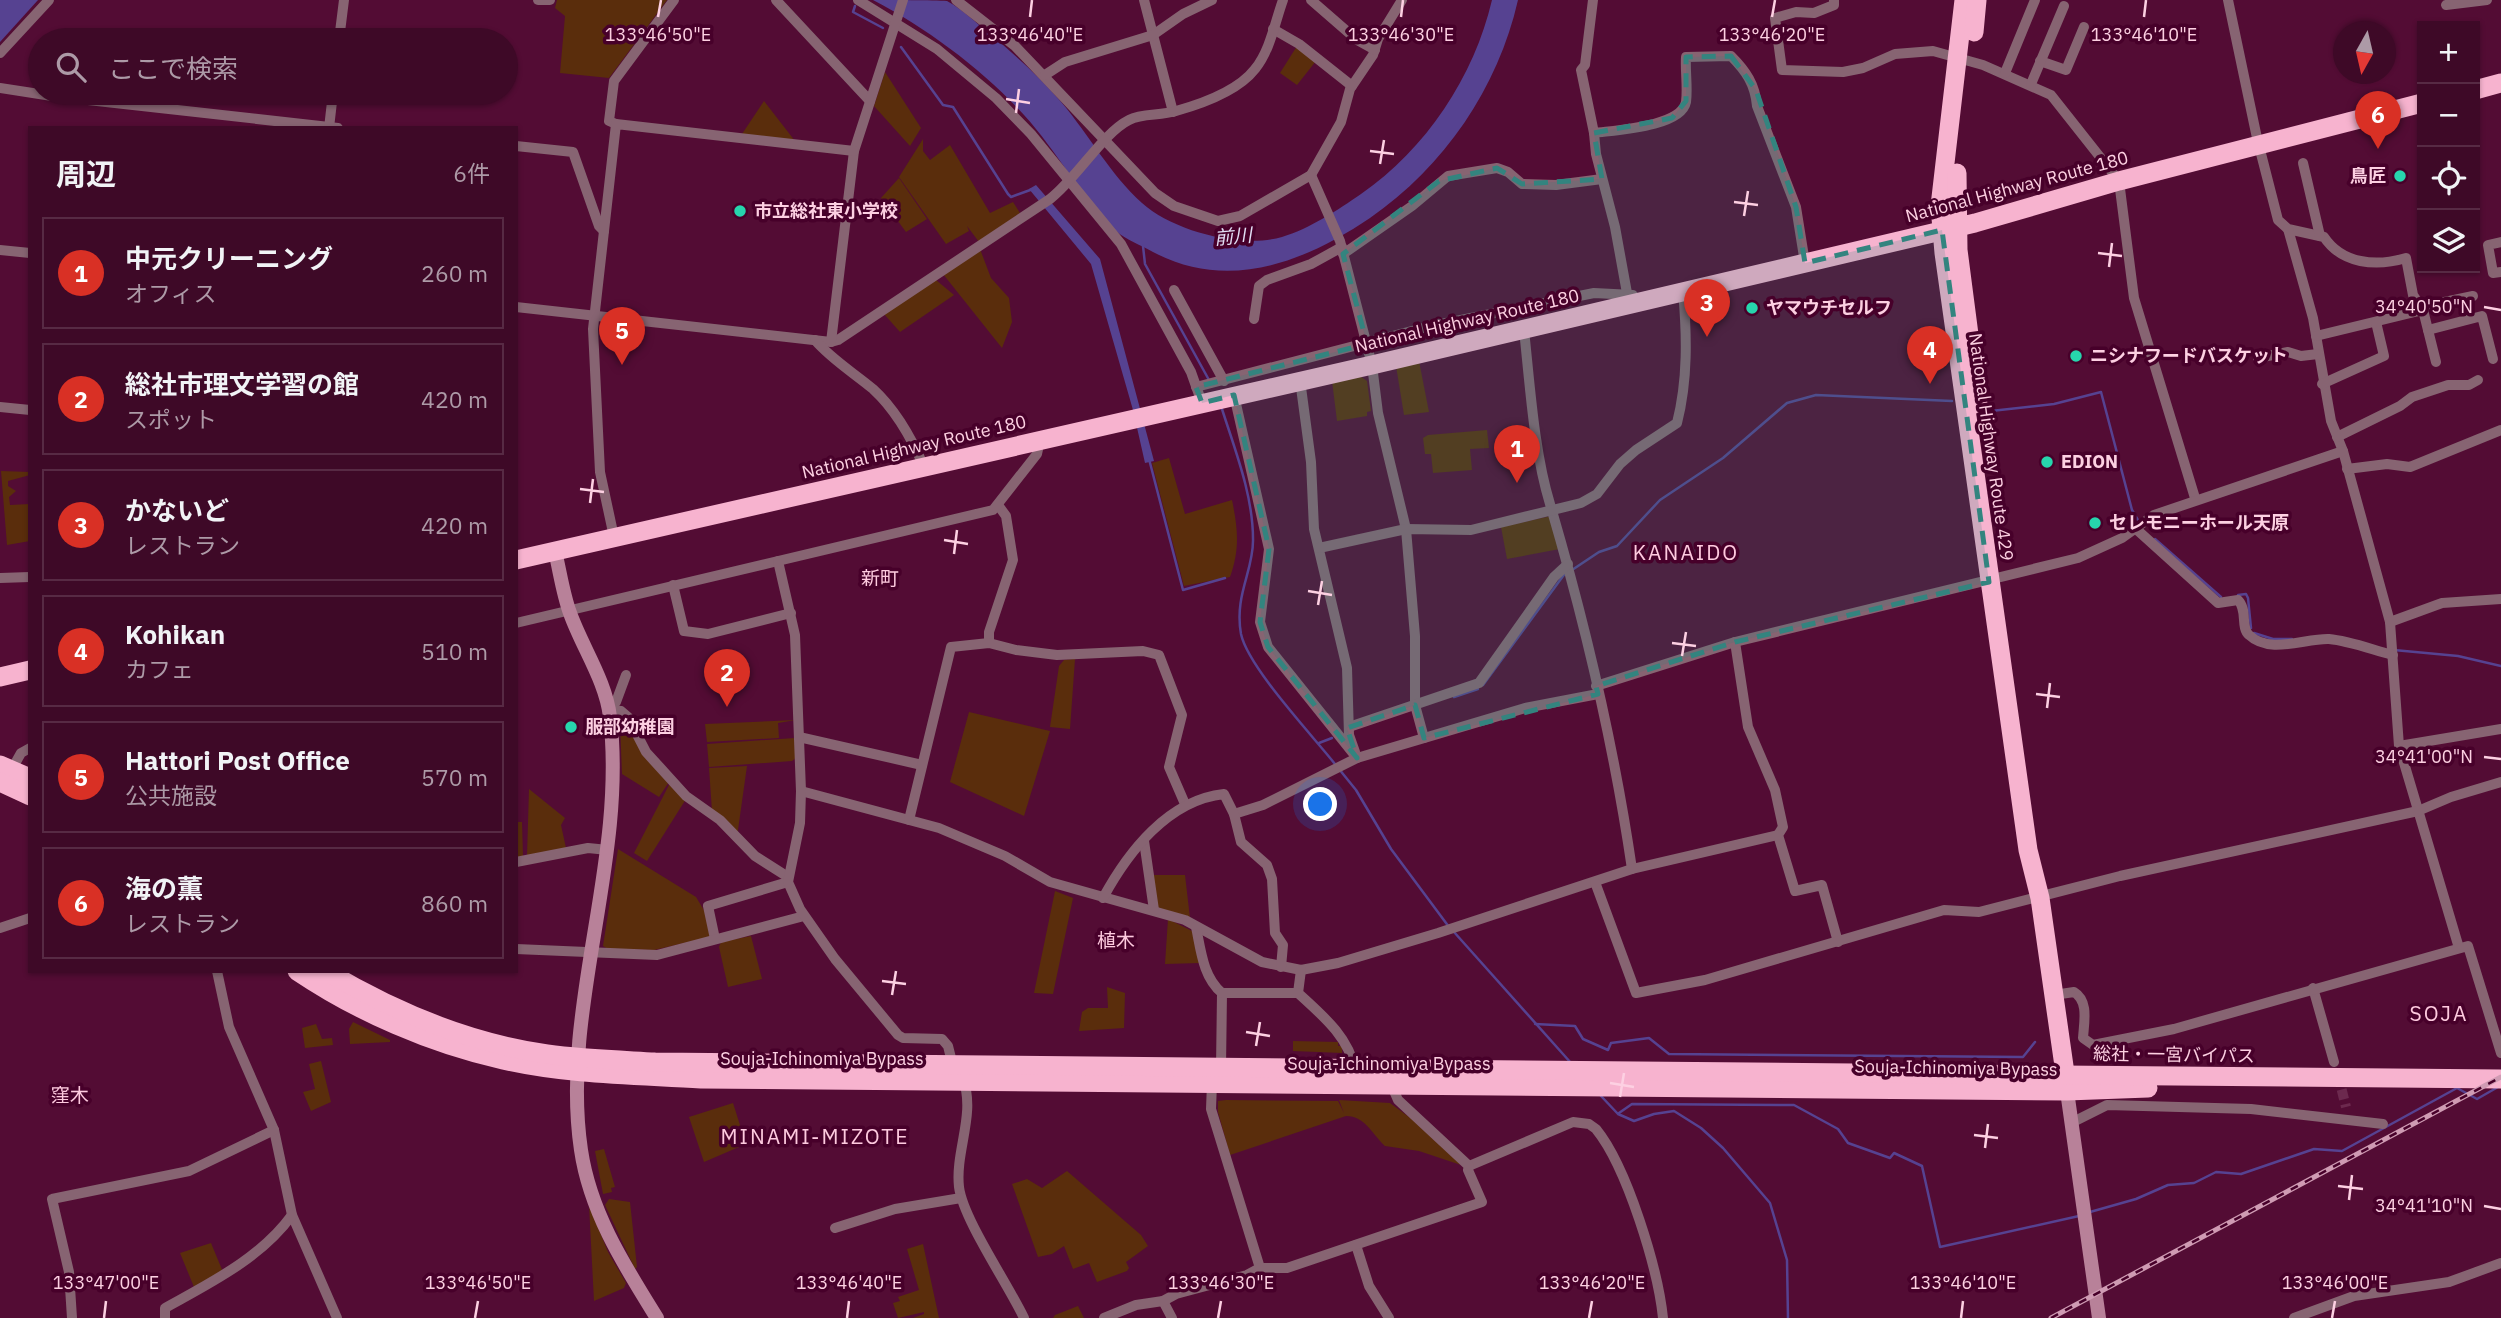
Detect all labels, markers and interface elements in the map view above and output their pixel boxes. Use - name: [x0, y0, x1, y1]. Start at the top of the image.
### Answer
- north arrow: [2333, 21, 2396, 84]
- map controls: [2417, 21, 2480, 273]
- button: +: [2417, 21, 2480, 84]
- text: 133°46'50"E: [605, 23, 711, 46]
- text: 133°46'40"E: [977, 23, 1083, 46]
- text: 133°46'30"E: [1348, 23, 1454, 46]
- text: 133°46'20"E: [1719, 23, 1825, 46]
- text: 133°46'10"E: [2091, 23, 2197, 46]
- search box: [28, 28, 518, 105]
- icon: search: [52, 48, 90, 86]
- text: ここで検索: [108, 51, 238, 85]
- button: −: [2417, 84, 2480, 147]
- pin: 6: [2355, 91, 2401, 149]
- street label: National Highway Route 180: [1903, 146, 2131, 227]
- button: locate: [2417, 147, 2480, 210]
- text: 周辺: [56, 154, 116, 193]
- text: 6件: [453, 158, 490, 188]
- place label: 鳥匠: [2350, 164, 2386, 187]
- marker: 鳥匠: [2392, 168, 2408, 184]
- place label: 市立総社東小学校: [754, 199, 898, 222]
- marker: 市立総社東小学校: [732, 203, 748, 219]
- button: layers: [2417, 210, 2480, 273]
- water label: 前川: [1213, 222, 1255, 250]
- text: 中元クリーニング: [125, 241, 333, 275]
- text: 1: [74, 258, 88, 288]
- text: 260 m: [421, 258, 488, 288]
- text: オフィス: [125, 278, 217, 308]
- pin: 3: [1684, 279, 1730, 337]
- street label: National Highway Route 180: [1352, 283, 1581, 358]
- text: 34°40'50"N: [2375, 295, 2473, 318]
- place label: ヤマウチセルフ: [1766, 296, 1892, 319]
- marker: ヤマウチセルフ: [1744, 300, 1760, 316]
- pin: 5: [599, 307, 645, 365]
- pin: 4: [1907, 326, 1953, 384]
- street label: National Highway Route 429: [1964, 332, 2019, 562]
- place label: ニシナフードバスケット: [2090, 344, 2288, 367]
- marker: ニシナフードバスケット: [2068, 348, 2084, 364]
- text: 総社市理文学習の館: [125, 367, 359, 401]
- text: 2: [74, 384, 88, 414]
- text: 420 m: [421, 384, 488, 414]
- text: スポット: [125, 404, 217, 434]
- street label: National Highway Route 180: [799, 409, 1028, 484]
- pin: 1: [1494, 425, 1540, 483]
- place label: EDION: [2061, 450, 2118, 473]
- marker: EDION: [2039, 454, 2055, 470]
- text: かないど: [125, 493, 229, 527]
- text: 3: [74, 510, 88, 540]
- text: 420 m: [421, 510, 488, 540]
- place label: セレモニーホール天原: [2109, 511, 2289, 534]
- marker: セレモニーホール天原: [2087, 515, 2103, 531]
- text: レストラン: [125, 530, 240, 560]
- district label: KANAIDO: [1633, 538, 1739, 566]
- district label: 新町: [861, 566, 899, 590]
- text: Kohikan: [125, 617, 225, 651]
- text: 4: [74, 636, 88, 666]
- text: 510 m: [421, 636, 488, 666]
- pin: 2: [704, 649, 750, 707]
- text: カフェ: [125, 654, 194, 684]
- place label: 服部幼稚園: [585, 715, 675, 738]
- marker: 服部幼稚園: [563, 719, 579, 735]
- text: Hattori Post Office: [125, 743, 350, 777]
- text: 34°41'00"N: [2375, 745, 2473, 768]
- text: 5: [74, 762, 88, 792]
- text: 570 m: [421, 762, 488, 792]
- text: 公共施設: [125, 780, 217, 810]
- your location: [1303, 787, 1337, 821]
- text: 海の薫: [125, 871, 203, 905]
- text: 6: [74, 888, 88, 918]
- text: 860 m: [421, 888, 488, 918]
- text: レストラン: [125, 908, 240, 938]
- district label: 植木: [1097, 928, 1135, 952]
- district label: SOJA: [2410, 999, 2468, 1027]
- street label: 総社・一宮バイパス: [2093, 1042, 2255, 1067]
- street label: Souja-Ichinomiya Bypass: [720, 1047, 924, 1070]
- street label: Souja-Ichinomiya Bypass: [1287, 1052, 1491, 1075]
- street label: Souja-Ichinomiya Bypass: [1854, 1054, 2058, 1081]
- district label: 窪木: [51, 1083, 89, 1107]
- district label: MINAMI-MIZOTE: [721, 1122, 909, 1150]
- text: 34°41'10"N: [2375, 1194, 2473, 1217]
- text: 133°47'00"E: [53, 1271, 159, 1294]
- text: 133°46'50"E: [425, 1271, 531, 1294]
- text: 133°46'40"E: [796, 1271, 902, 1294]
- text: 133°46'30"E: [1168, 1271, 1274, 1294]
- text: 133°46'20"E: [1539, 1271, 1645, 1294]
- text: 133°46'10"E: [1910, 1271, 2016, 1294]
- text: 133°46'00"E: [2282, 1271, 2388, 1294]

